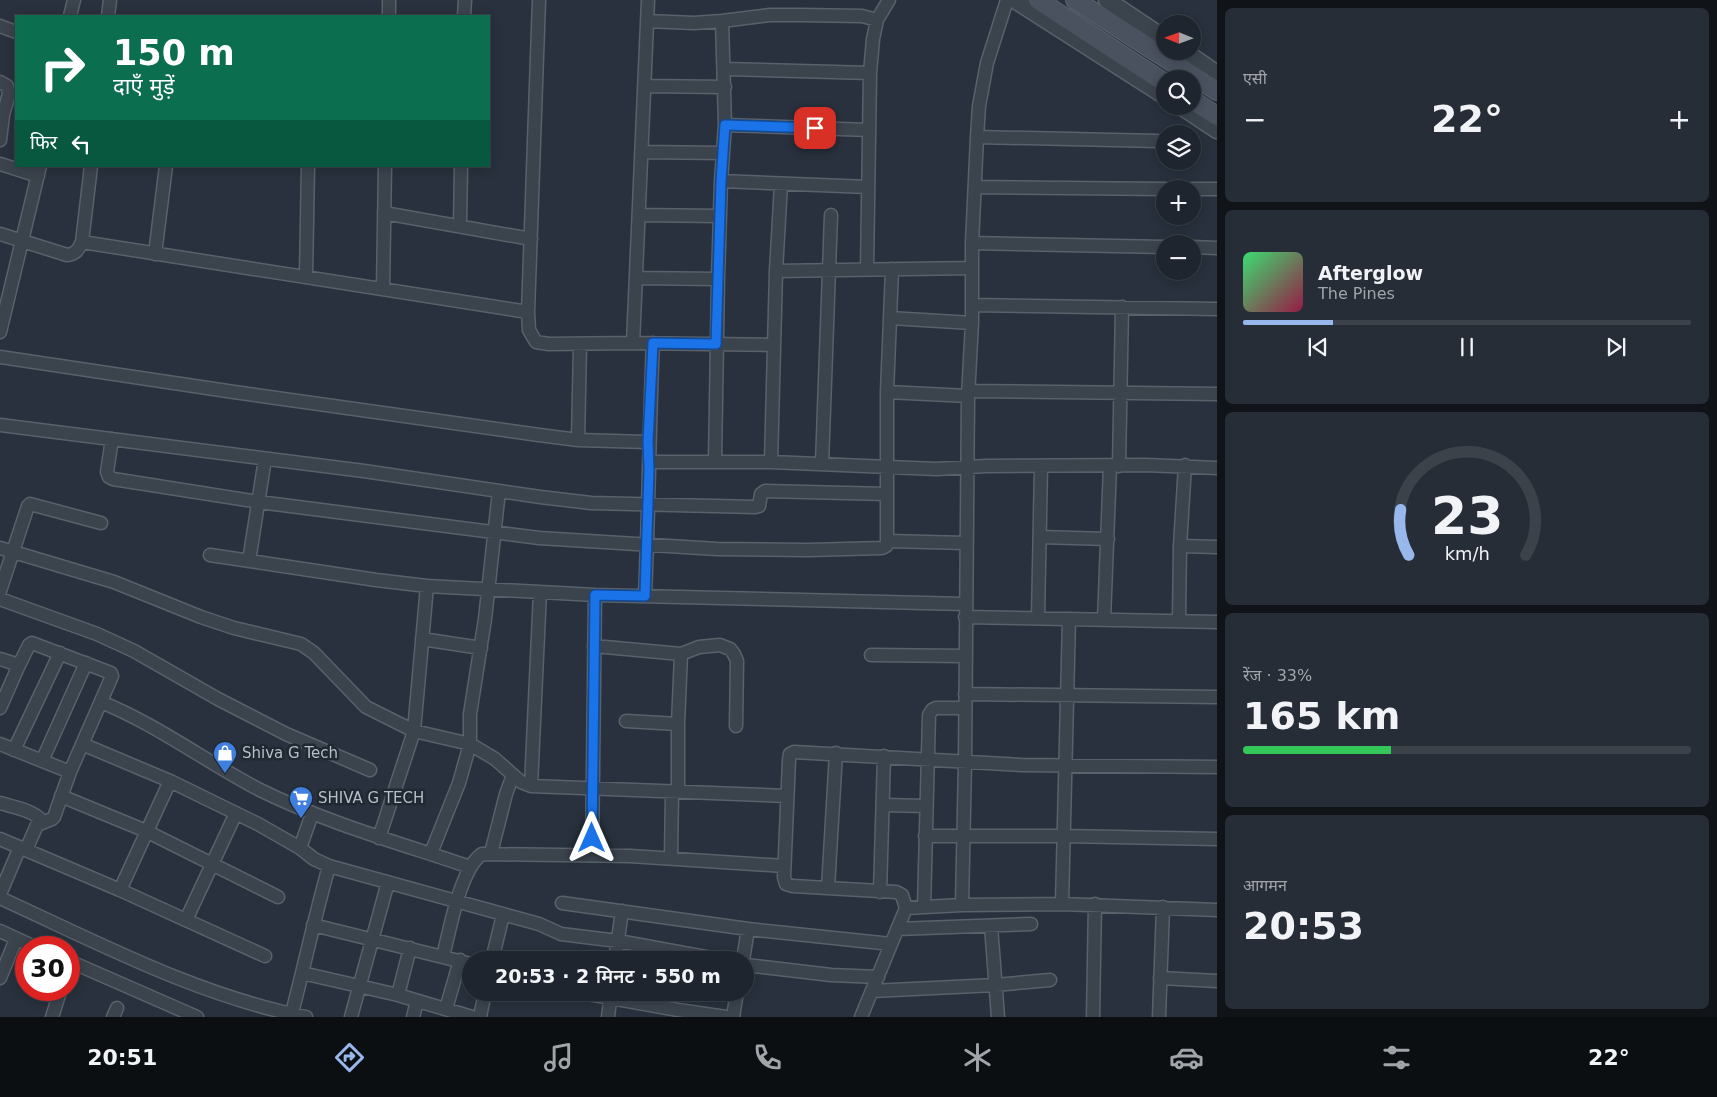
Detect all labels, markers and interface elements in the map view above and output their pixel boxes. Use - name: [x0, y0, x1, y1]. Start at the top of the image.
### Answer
- north arrow: [1156, 15, 1201, 60]
- map controls: [1156, 15, 1201, 280]
- text: 150 m: [113, 33, 235, 73]
- icon: right: [30, 35, 95, 100]
- text: एसी: [1243, 69, 1267, 88]
- button: search: [1156, 70, 1201, 115]
- text: दाएँ मुड़ें: [113, 74, 174, 99]
- text: 22°: [1431, 97, 1503, 141]
- text: −: [1243, 103, 1266, 136]
- text: +: [1668, 103, 1691, 136]
- pin: [794, 107, 836, 149]
- icon: arrive: [801, 114, 829, 142]
- button: layers: [1156, 125, 1201, 170]
- icon: left: [67, 130, 95, 158]
- text: फिर: [30, 131, 57, 153]
- button: +: [1156, 180, 1201, 225]
- button: −: [1156, 235, 1201, 280]
- text: Afterglow: [1318, 262, 1423, 284]
- text: The Pines: [1318, 284, 1395, 303]
- icon: previous: [1304, 333, 1332, 361]
- icon: pause: [1453, 333, 1481, 361]
- icon: next: [1602, 333, 1630, 361]
- text: 23: [1431, 486, 1503, 546]
- text: km/h: [1444, 543, 1490, 564]
- text: रेंज · 33%: [1243, 666, 1312, 685]
- text: 165 km: [1243, 694, 1400, 738]
- shop icon: Shiva G Tech: [212, 740, 238, 774]
- place label: Shiva G Tech: [242, 744, 338, 762]
- supermarket icon: SHIVA G TECH: [288, 785, 314, 819]
- place label: SHIVA G TECH: [318, 789, 424, 807]
- position arrow: [565, 811, 617, 863]
- text: आगमन: [1243, 876, 1287, 895]
- text: 20:53: [1243, 904, 1364, 948]
- speed limit sign: 30: [15, 936, 80, 1001]
- text: 20:53 · 2 मिनट · 550 m: [495, 965, 721, 987]
- icon: directions: [332, 1040, 367, 1075]
- icon: music: [541, 1040, 576, 1075]
- icon: phone: [750, 1040, 785, 1075]
- icon: climate: [960, 1040, 995, 1075]
- icon: car: [1169, 1040, 1204, 1075]
- icon: filters: [1379, 1040, 1414, 1075]
- text: 20:51: [87, 1045, 157, 1070]
- text: 22°: [1588, 1045, 1630, 1070]

